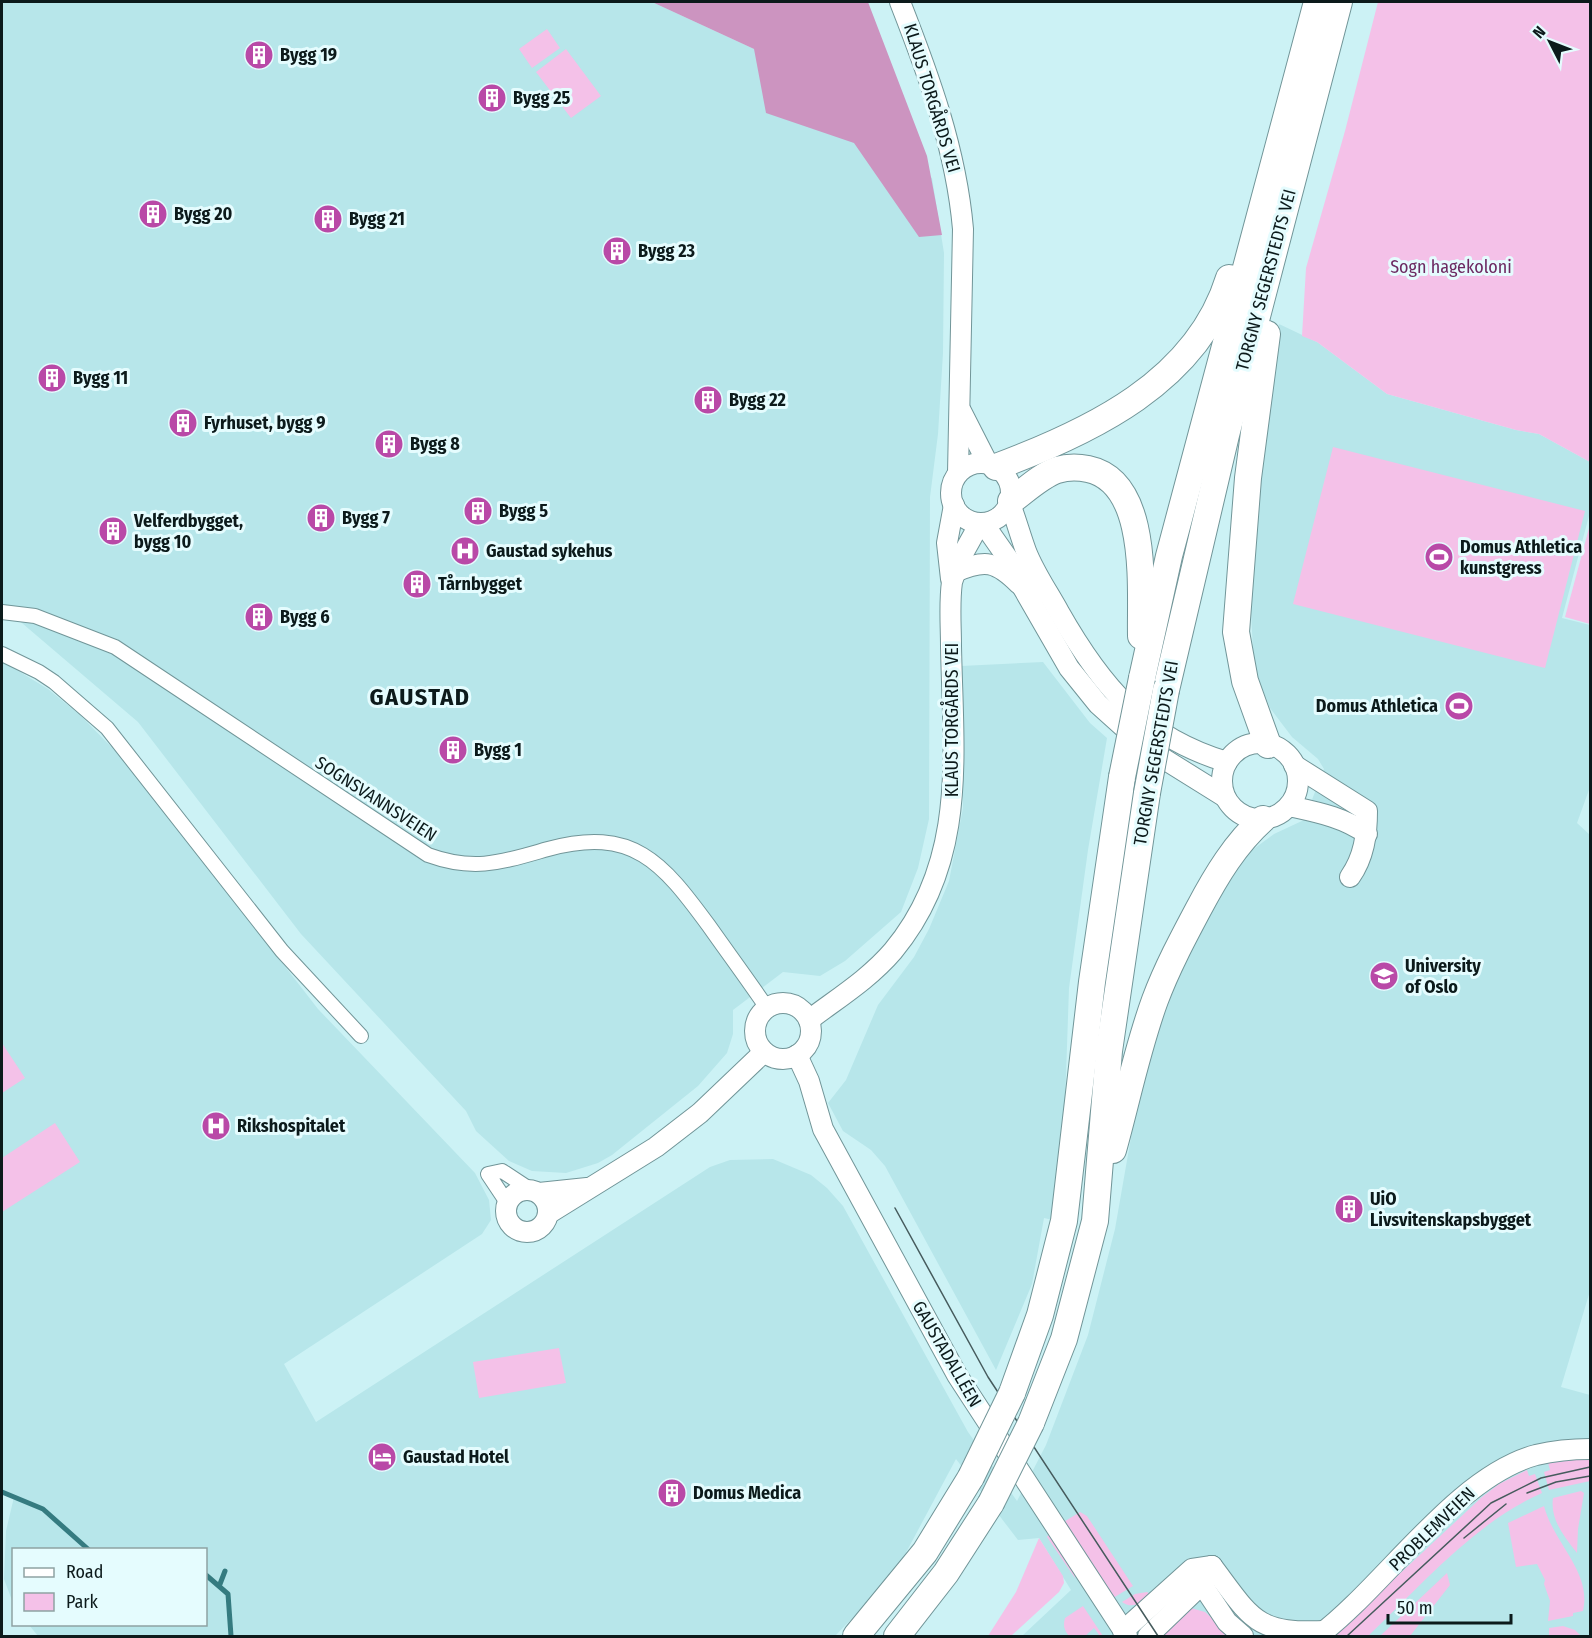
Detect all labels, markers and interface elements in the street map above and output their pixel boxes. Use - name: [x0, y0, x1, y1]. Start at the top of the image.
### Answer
- north arrow: [1520, 12, 1580, 72]
- street label: KLAUS TORGÅRDS VEI: [899, 21, 966, 175]
- text: N: [1529, 22, 1549, 42]
- building icon: Bygg 19: [243, 39, 275, 71]
- place label: Bygg 19: [280, 44, 337, 66]
- building icon: Bygg 25: [476, 82, 508, 114]
- place label: Bygg 25: [513, 87, 571, 109]
- street label: TORGNY SEGERSTEDTS VEI: [1231, 187, 1301, 373]
- building icon: Bygg 20: [137, 198, 169, 230]
- place label: Bygg 20: [174, 203, 233, 225]
- building icon: Bygg 21: [312, 203, 344, 235]
- place label: Bygg 21: [349, 208, 405, 230]
- building icon: Bygg 23: [601, 235, 633, 267]
- place label: Bygg 23: [638, 240, 696, 262]
- park label: Sogn hagekoloni: [1390, 256, 1512, 278]
- building icon: Bygg 11: [36, 362, 68, 394]
- place label: Bygg 11: [73, 367, 128, 389]
- building icon: Bygg 22: [692, 384, 724, 416]
- place label: Bygg 22: [729, 389, 786, 411]
- building icon: Fyrhuset, bygg 9: [167, 407, 199, 439]
- place label: Fyrhuset, bygg 9: [204, 412, 326, 434]
- building icon: Bygg 8: [373, 428, 405, 460]
- place label: Bygg 8: [410, 433, 460, 455]
- building icon: Bygg 5: [462, 495, 494, 527]
- place label: Bygg 5: [499, 500, 548, 522]
- building icon: Bygg 7: [305, 502, 337, 534]
- place label: Bygg 7: [342, 507, 390, 529]
- place label: Velferdbygget, bygg 10: [133, 510, 243, 553]
- building icon: Velferdbygget, bygg 10: [97, 515, 129, 547]
- hospital icon: Gaustad sykehus: [449, 535, 481, 567]
- place label: Domus Athletica kunstgress: [1460, 536, 1582, 579]
- place label: Gaustad sykehus: [486, 540, 612, 562]
- sports icon: Domus Athletica kunstgress: [1423, 541, 1455, 573]
- building icon: Tårnbygget: [401, 568, 433, 600]
- place label: Tårnbygget: [438, 573, 523, 595]
- building icon: Bygg 6: [243, 601, 275, 633]
- place label: Bygg 6: [280, 606, 330, 628]
- street label: KLAUS TORGÅRDS VEI: [940, 643, 963, 797]
- street label: TORGNY SEGERSTEDTS VEI: [1129, 659, 1183, 847]
- district label: GAUSTAD: [369, 683, 471, 711]
- sports icon: Domus Athletica: [1443, 690, 1475, 722]
- place label: Domus Athletica: [1316, 695, 1438, 717]
- building icon: Bygg 1: [437, 734, 469, 766]
- place label: Bygg 1: [474, 739, 522, 761]
- street label: SOGNSVANNSVEIEN: [311, 752, 441, 846]
- place label: University of Oslo: [1405, 955, 1481, 998]
- school or university icon: University of Oslo: [1368, 960, 1400, 992]
- hospital icon: Rikshospitalet: [200, 1110, 232, 1142]
- place label: Rikshospitalet: [237, 1115, 346, 1137]
- place label: UiO Livsvitenskapsbygget: [1370, 1188, 1532, 1231]
- building icon: UiO Livsvitenskapsbygget: [1333, 1193, 1365, 1225]
- street label: GAUSTADALLÉEN: [908, 1296, 987, 1411]
- hotel icon: Gaustad Hotel: [366, 1441, 398, 1473]
- place label: Gaustad Hotel: [403, 1446, 509, 1468]
- building icon: Domus Medica: [656, 1477, 688, 1509]
- place label: Domus Medica: [693, 1482, 801, 1504]
- street label: PROBLEMVEIEN: [1384, 1483, 1480, 1575]
- legend: [12, 1548, 207, 1626]
- text: Road: [66, 1561, 103, 1583]
- scale bar: [1388, 1587, 1511, 1625]
- text: Park: [66, 1591, 99, 1613]
- text: 50 m: [1397, 1597, 1433, 1619]

